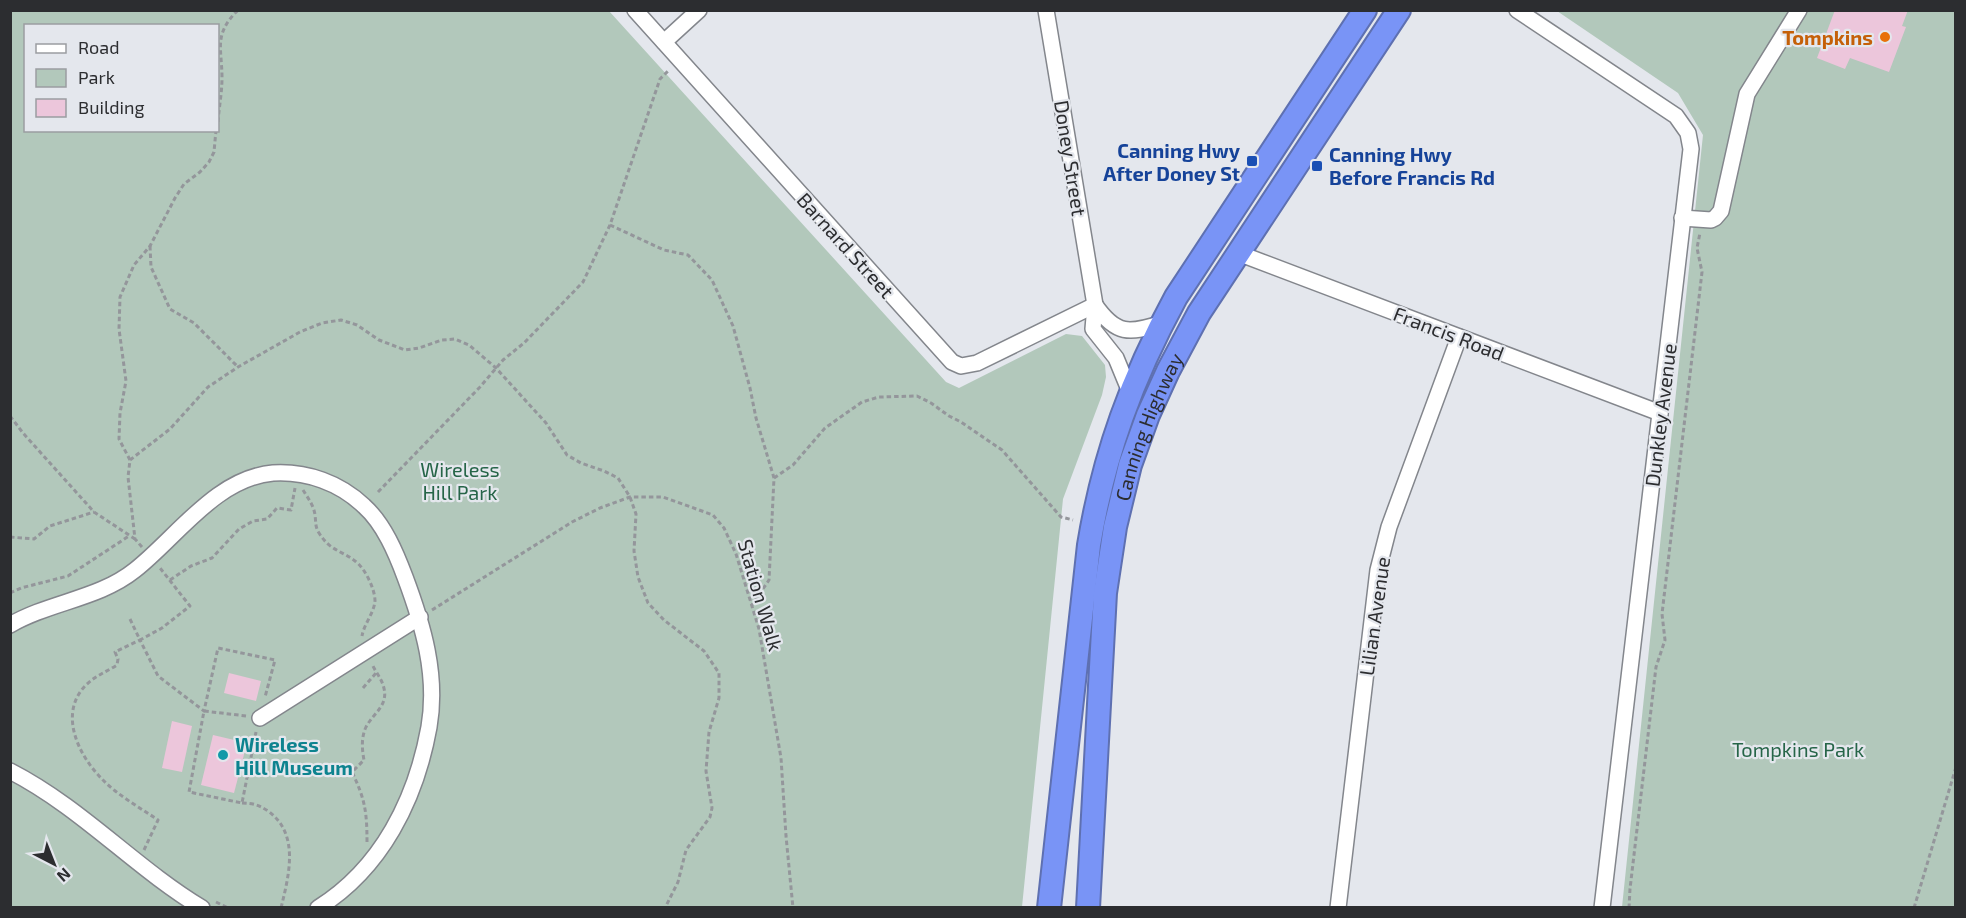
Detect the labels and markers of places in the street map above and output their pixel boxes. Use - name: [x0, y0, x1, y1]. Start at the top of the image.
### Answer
- place label: Tompkins: [1782, 25, 1873, 49]
- marker: Tompkins: [1878, 30, 1892, 44]
- place label: Canning Hwy After Doney St: [1103, 138, 1241, 186]
- place label: Canning Hwy Before Francis Rd: [1329, 142, 1495, 189]
- marker: Canning Hwy After Doney St: [1245, 154, 1259, 168]
- marker: Canning Hwy Before Francis Rd: [1310, 159, 1324, 173]
- place label: Wireless Hill Museum: [235, 732, 353, 779]
- marker: Wireless Hill Museum: [216, 748, 230, 762]

